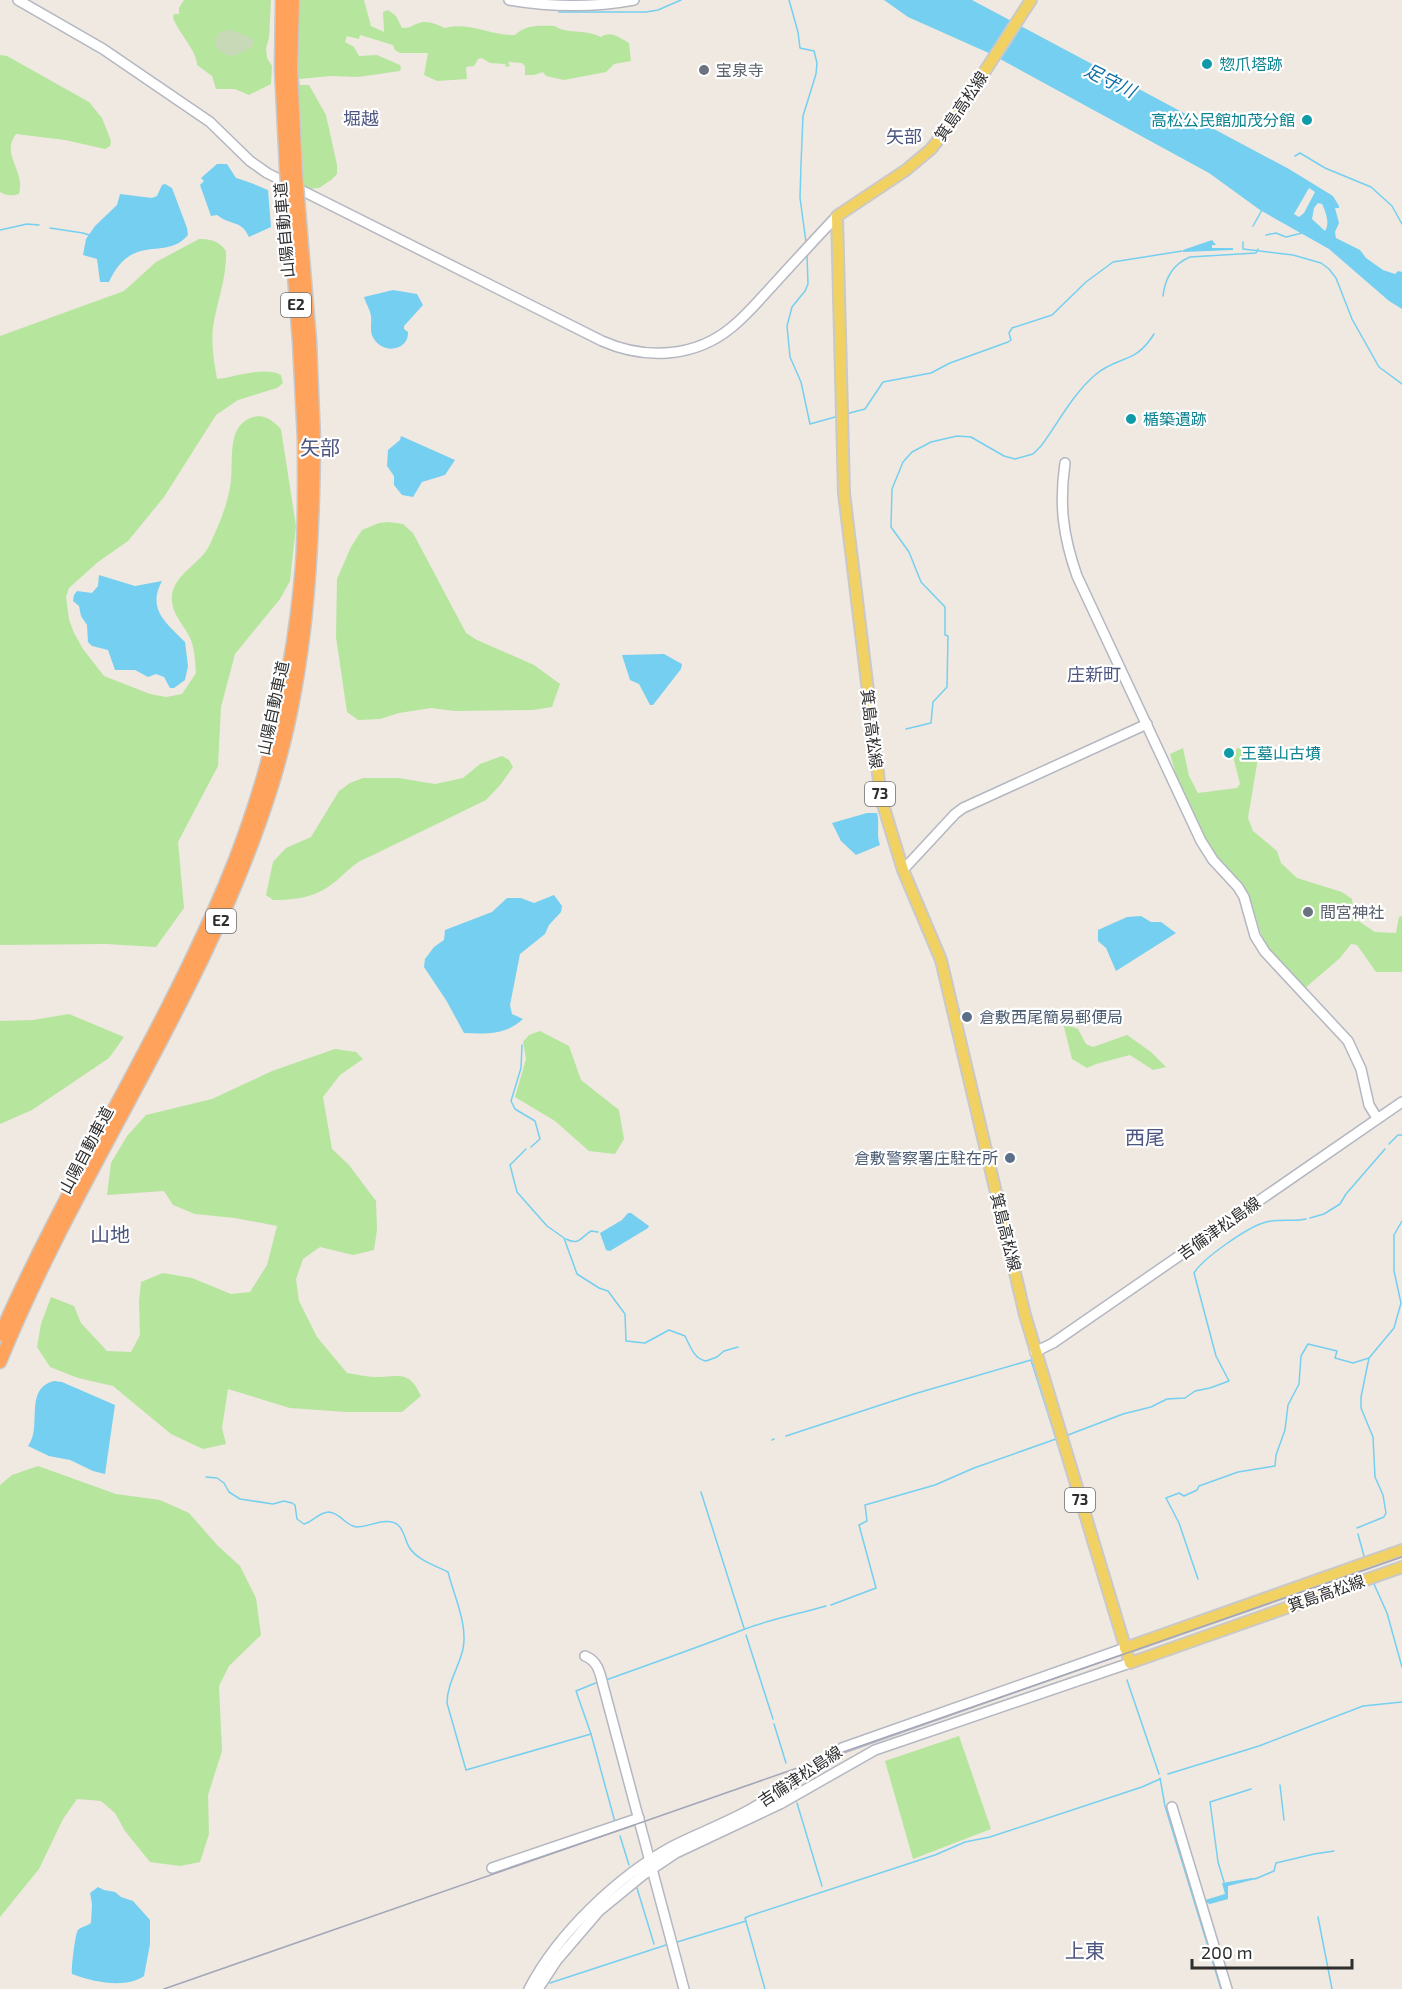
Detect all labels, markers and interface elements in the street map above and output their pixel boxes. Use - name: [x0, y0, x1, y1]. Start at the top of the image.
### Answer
- place label: 惣爪塔跡: [1219, 54, 1283, 73]
- marker: 惣爪塔跡: [1200, 57, 1214, 71]
- water label: 足守川: [1081, 58, 1141, 103]
- place label: 宝泉寺: [716, 60, 764, 79]
- marker: 宝泉寺: [697, 63, 711, 77]
- street label: 箕島高松線: [930, 67, 991, 144]
- district label: 堀越: [343, 107, 379, 129]
- place label: 高松公民館加茂分館: [1151, 110, 1295, 129]
- marker: 高松公民館加茂分館: [1300, 113, 1314, 127]
- district label: 矢部: [886, 125, 922, 147]
- street label: 山陽自動車道: [270, 181, 297, 279]
- road number: E2: [281, 293, 311, 317]
- place label: 楯築遺跡: [1143, 409, 1207, 428]
- marker: 楯築遺跡: [1124, 412, 1138, 426]
- district label: 矢部: [300, 435, 340, 459]
- street label: 山陽自動車道: [253, 659, 292, 757]
- district label: 庄新町: [1067, 663, 1121, 685]
- street label: 箕島高松線: [858, 688, 887, 770]
- place label: 王墓山古墳: [1241, 743, 1321, 762]
- marker: 王墓山古墳: [1222, 746, 1236, 760]
- road number: 73: [865, 782, 895, 806]
- place label: 間宮神社: [1320, 902, 1384, 921]
- marker: 間宮神社: [1301, 905, 1315, 919]
- road number: E2: [206, 909, 236, 933]
- place label: 倉敷西尾簡易郵便局: [979, 1007, 1123, 1026]
- marker: 倉敷西尾簡易郵便局: [960, 1010, 974, 1024]
- street label: 山陽自動車道: [55, 1103, 116, 1197]
- district label: 西尾: [1125, 1125, 1165, 1149]
- place label: 倉敷警察署庄駐在所: [854, 1148, 998, 1167]
- marker: 倉敷警察署庄駐在所: [1003, 1151, 1017, 1165]
- street label: 箕島高松線: [988, 1191, 1025, 1273]
- street label: 吉備津松島線: [1174, 1192, 1263, 1263]
- district label: 山地: [90, 1222, 130, 1246]
- road number: 73: [1065, 1488, 1095, 1512]
- street label: 箕島高松線: [1285, 1571, 1367, 1615]
- street label: 吉備津松島線: [754, 1741, 845, 1810]
- scale bar: [1192, 1932, 1352, 1970]
- district label: 上東: [1065, 1938, 1105, 1962]
- text: 200 m: [1201, 1941, 1253, 1963]

